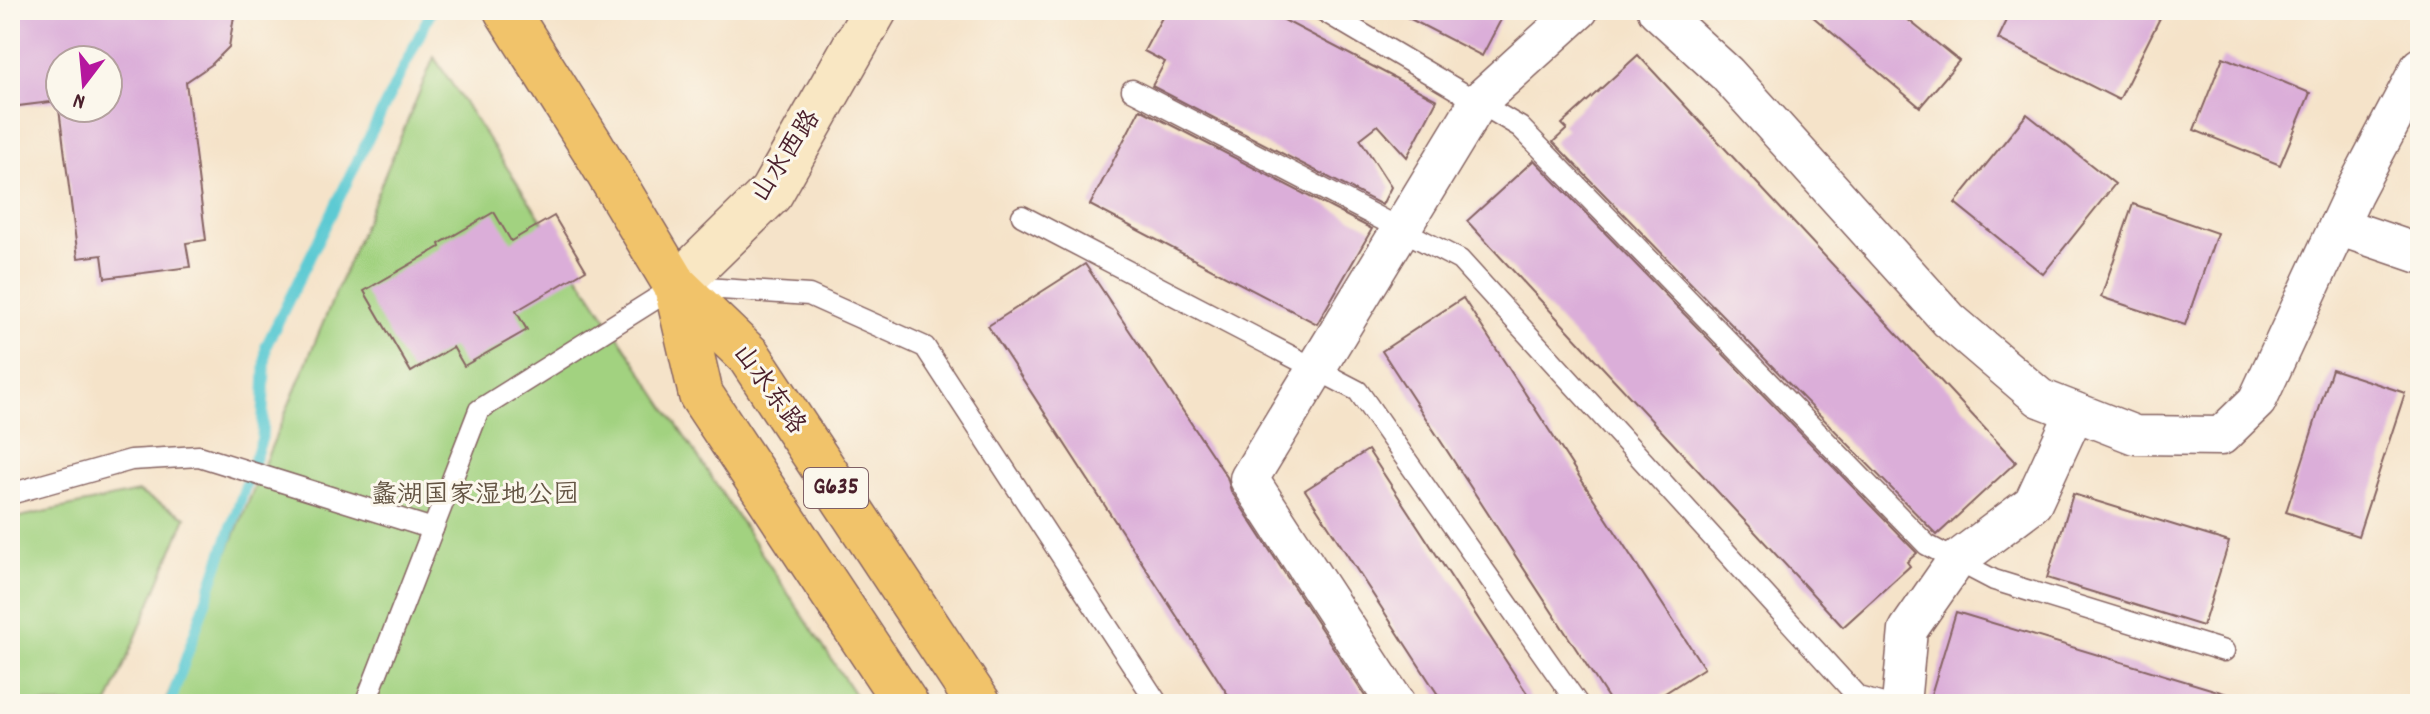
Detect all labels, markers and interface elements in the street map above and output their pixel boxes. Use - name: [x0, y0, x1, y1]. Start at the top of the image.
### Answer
- north arrow: [44, 44, 124, 124]
- text: N: [70, 83, 89, 116]
- street label: 山水西路: [743, 103, 831, 211]
- street label: 山水东路: [722, 337, 814, 443]
- road number: G635: [804, 468, 868, 508]
- park label: 蠡湖国家湿地公园: [371, 478, 579, 515]

